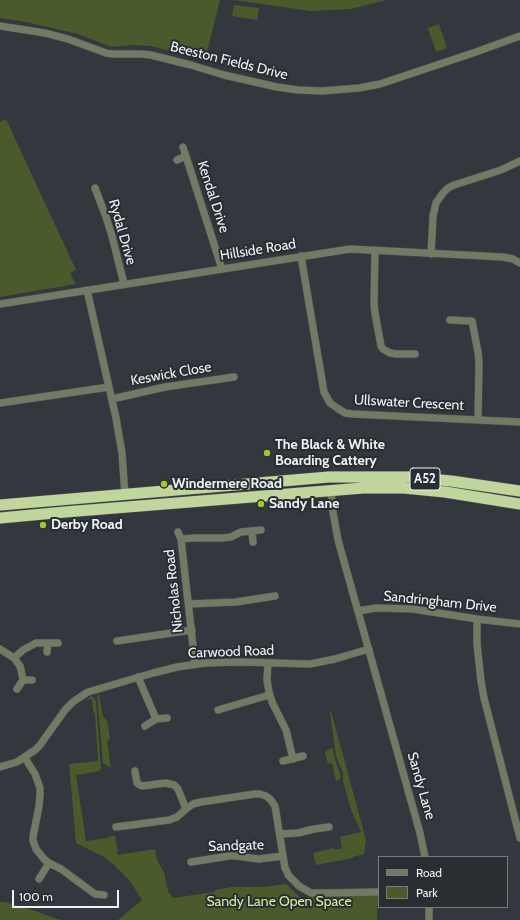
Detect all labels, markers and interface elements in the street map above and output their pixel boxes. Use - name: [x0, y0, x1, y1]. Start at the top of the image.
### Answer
- street label: Beeston Fields Drive: [168, 38, 290, 84]
- street label: Kendal Drive: [193, 159, 233, 235]
- street label: Rydal Drive: [105, 197, 139, 267]
- street label: Hillside Road: [219, 236, 297, 264]
- street label: Keswick Close: [129, 359, 213, 389]
- street label: Ullswater Crescent: [354, 392, 464, 414]
- place label: The Black & White Boarding Cattery: [275, 437, 385, 470]
- marker: The Black & White Boarding Cattery: [262, 448, 272, 458]
- road number: A52: [410, 468, 440, 490]
- place label: Windermere Road: [172, 476, 282, 492]
- marker: Windermere Road: [159, 479, 169, 489]
- place label: Sandy Lane: [269, 496, 339, 512]
- marker: Sandy Lane: [256, 499, 266, 509]
- place label: Derby Road: [51, 517, 123, 533]
- marker: Derby Road: [38, 520, 48, 530]
- street label: Nicholas Road: [161, 549, 187, 633]
- street label: Sandringham Drive: [383, 588, 497, 616]
- street label: Carwood Road: [187, 642, 275, 662]
- street label: Sandy Lane: [403, 750, 439, 822]
- street label: Sandgate: [208, 837, 264, 855]
- legend: [378, 856, 508, 908]
- text: Road: [416, 865, 442, 880]
- scale bar: [14, 882, 121, 908]
- text: Park: [416, 885, 438, 900]
- text: 100 m: [19, 889, 53, 904]
- park label: Sandy Lane Open Space: [206, 894, 352, 910]

